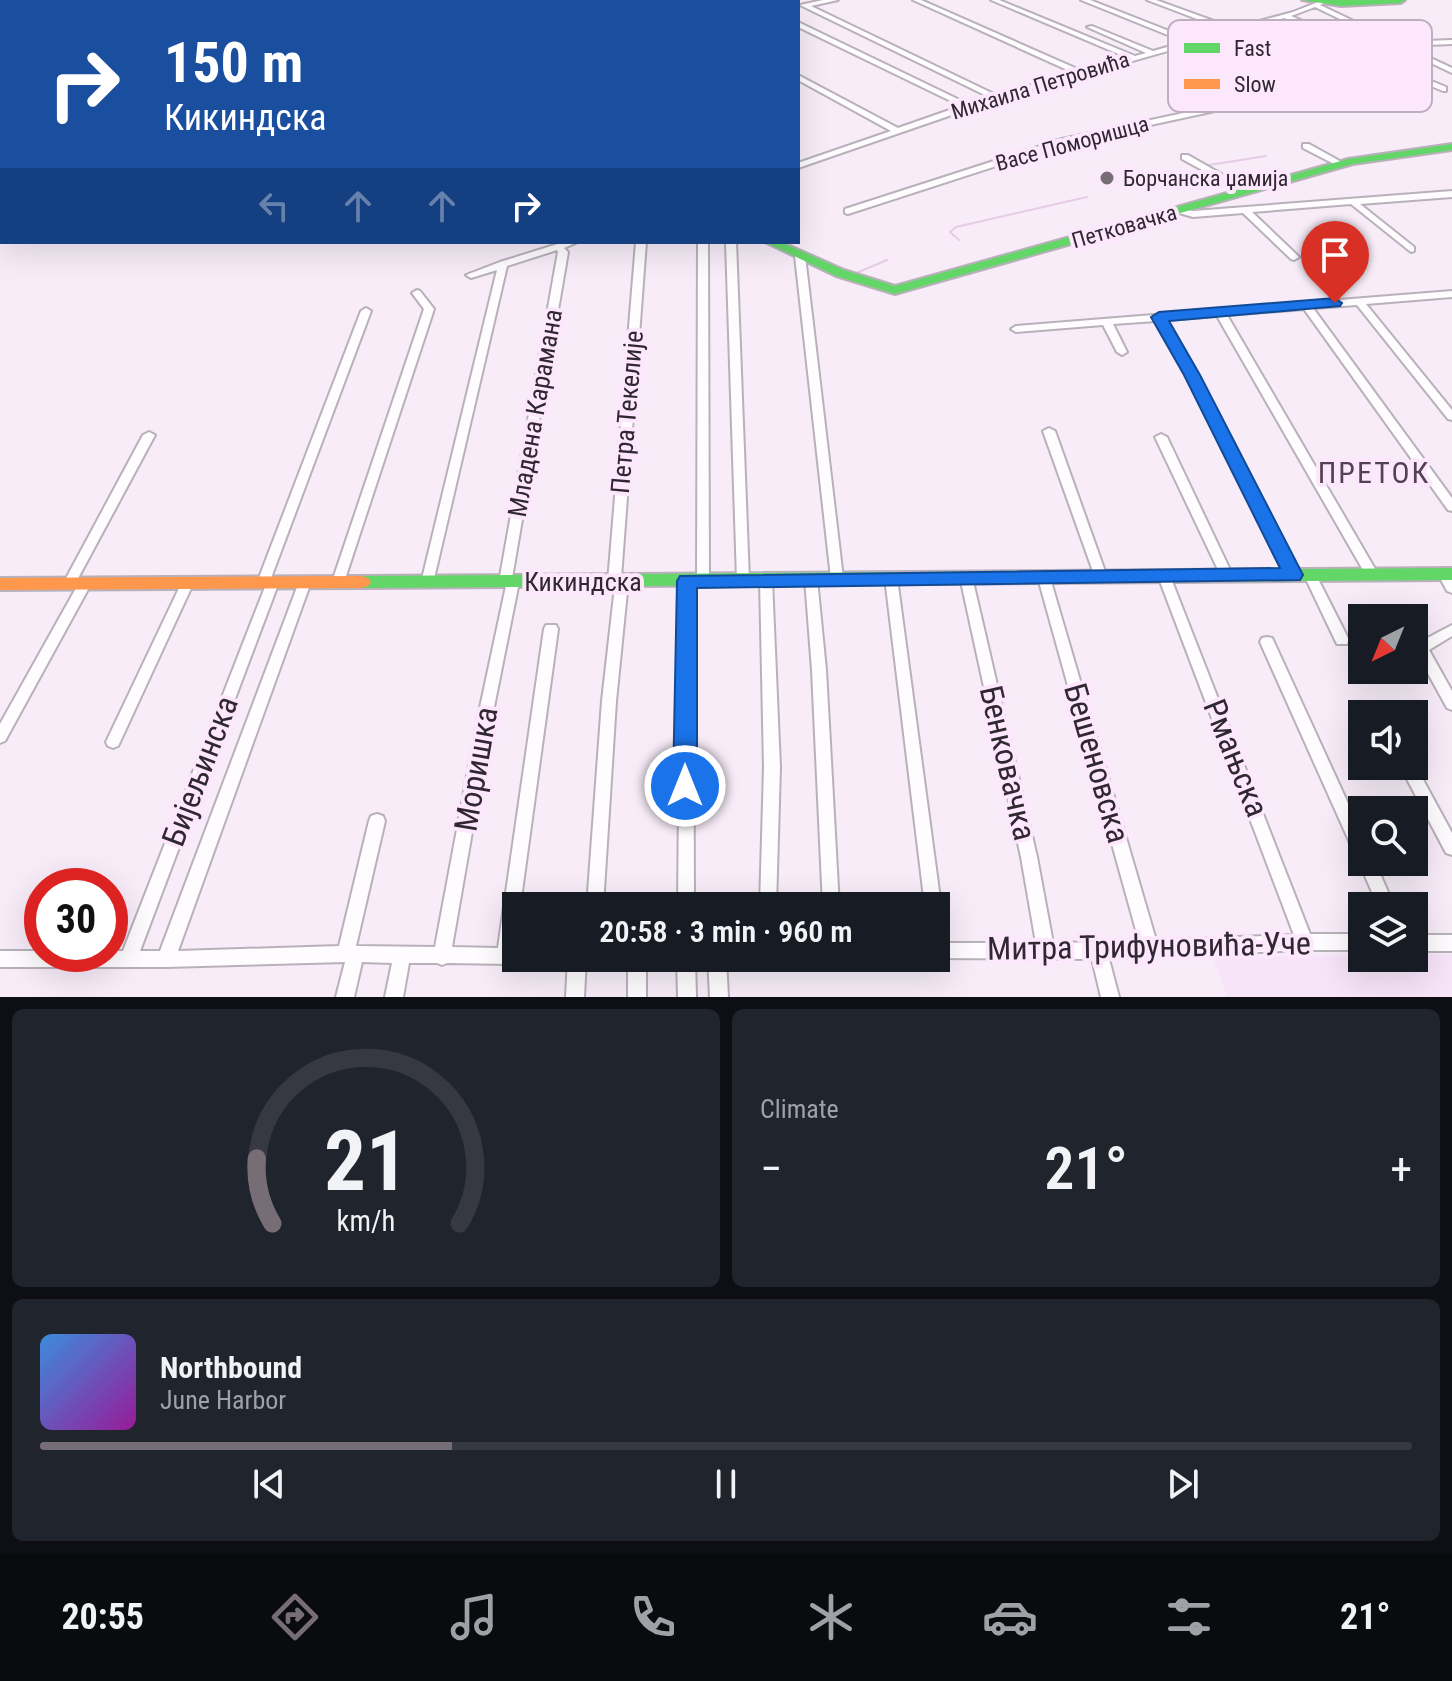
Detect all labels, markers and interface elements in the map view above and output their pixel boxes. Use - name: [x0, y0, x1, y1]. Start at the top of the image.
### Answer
- legend: [1168, 20, 1432, 112]
- text: 150 m: [164, 30, 303, 96]
- icon: right: [32, 32, 136, 136]
- text: Fast: [1234, 36, 1271, 61]
- street label: Михаила Петровића: [948, 46, 1132, 124]
- text: Slow: [1234, 72, 1276, 97]
- text: Кикиндска: [164, 97, 327, 139]
- street label: Васе Поморишца: [993, 111, 1152, 176]
- place label: Борчанска џамија: [1123, 166, 1288, 191]
- marker: Борчанска џамија: [1098, 169, 1116, 187]
- icon: left: [252, 184, 296, 228]
- icon: ahead: [336, 184, 380, 228]
- icon: ahead: [420, 184, 464, 228]
- icon: right: [504, 184, 548, 228]
- street label: Петковачка: [1069, 200, 1179, 253]
- pin: [1301, 221, 1369, 303]
- icon: arrive: [1313, 233, 1357, 277]
- street label: Младена Карамана: [502, 307, 568, 519]
- street label: Петра Текелије: [605, 329, 649, 495]
- district label: ПРЕТОК: [1318, 455, 1430, 490]
- street label: Кикиндска: [524, 567, 642, 597]
- north arrow: [1348, 604, 1428, 684]
- map controls: [1348, 604, 1428, 972]
- street label: Бешеновска: [1056, 679, 1138, 847]
- street label: Бенковачка: [972, 682, 1044, 844]
- street label: Бијељинска: [154, 691, 246, 851]
- street label: Рмањска: [1195, 694, 1277, 822]
- button: sound: [1348, 700, 1428, 780]
- street label: Моришка: [446, 704, 506, 834]
- position arrow: [643, 744, 727, 828]
- button: search: [1348, 796, 1428, 876]
- speed limit sign: 30: [24, 868, 128, 972]
- button: layers: [1348, 892, 1428, 972]
- text: 20:58 · 3 min · 960 m: [599, 914, 853, 949]
- street label: Митра Трифуновића-Уче: [987, 924, 1311, 968]
- text: Climate: [760, 1094, 839, 1124]
- text: 21: [324, 1113, 408, 1210]
- text: 21°: [1044, 1133, 1128, 1204]
- text: −: [760, 1143, 782, 1195]
- text: +: [1390, 1143, 1412, 1195]
- text: km/h: [337, 1204, 395, 1238]
- text: Northbound: [160, 1350, 302, 1385]
- text: June Harbor: [160, 1385, 286, 1415]
- icon: previous: [247, 1462, 291, 1506]
- icon: pause: [704, 1462, 748, 1506]
- icon: next: [1161, 1462, 1205, 1506]
- icon: directions: [267, 1589, 323, 1645]
- icon: music: [446, 1589, 502, 1645]
- icon: phone: [625, 1589, 681, 1645]
- icon: climate: [803, 1589, 859, 1645]
- icon: car: [982, 1589, 1038, 1645]
- icon: filters: [1161, 1589, 1217, 1645]
- text: 20:55: [61, 1596, 144, 1638]
- text: 21°: [1340, 1596, 1390, 1638]

